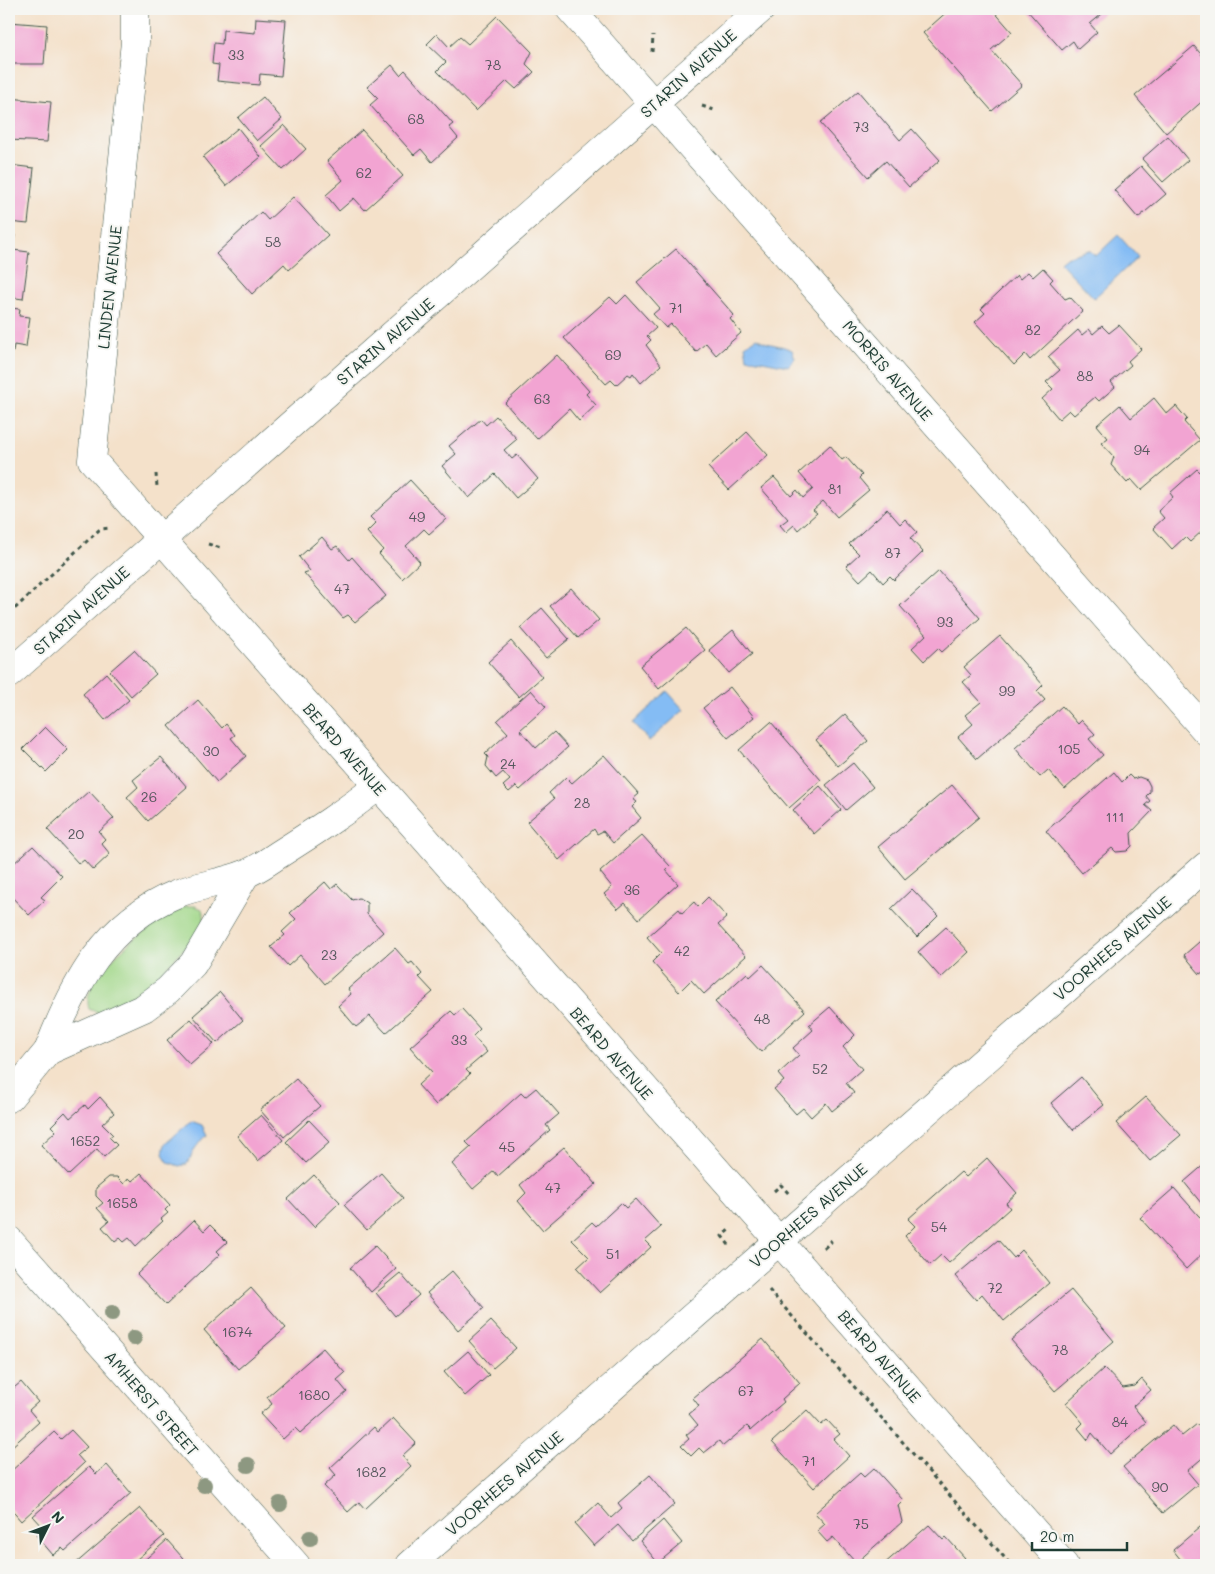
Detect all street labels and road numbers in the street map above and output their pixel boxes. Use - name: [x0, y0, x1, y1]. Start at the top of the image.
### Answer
- street label: STARIN AVENUE: [635, 24, 741, 122]
- street label: LINDEN AVENUE: [92, 224, 126, 350]
- street label: STARIN AVENUE: [332, 293, 438, 389]
- street label: MORRIS AVENUE: [838, 315, 938, 425]
- street label: STARIN AVENUE: [28, 561, 134, 659]
- street label: BEARD AVENUE: [299, 698, 391, 800]
- street label: VOORHEES AVENUE: [1049, 891, 1175, 1005]
- street label: BEARD AVENUE: [566, 1002, 658, 1104]
- street label: VOORHEES AVENUE: [745, 1158, 871, 1272]
- street label: BEARD AVENUE: [834, 1305, 926, 1407]
- street label: AMHERST STREET: [100, 1346, 204, 1460]
- street label: VOORHEES AVENUE: [441, 1426, 567, 1540]

